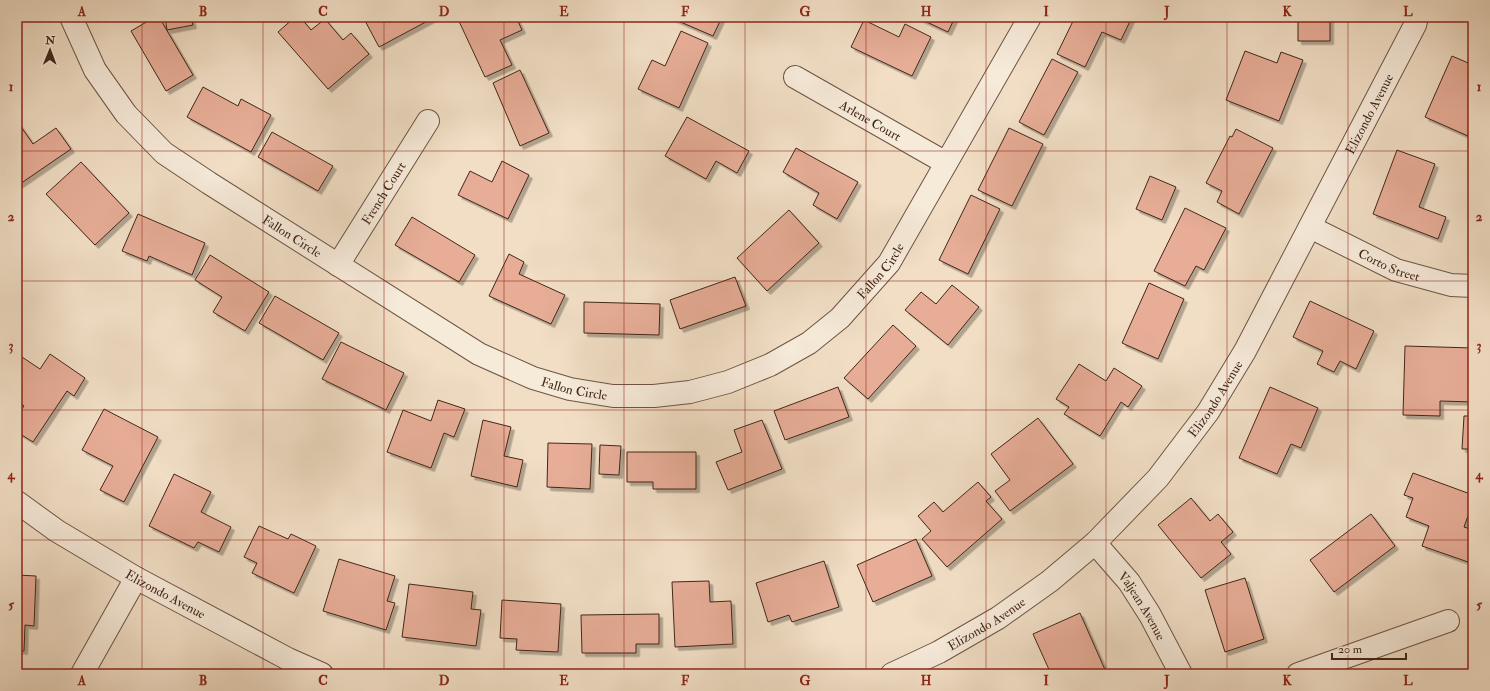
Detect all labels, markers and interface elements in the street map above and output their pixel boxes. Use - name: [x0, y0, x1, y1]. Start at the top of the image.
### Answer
- text: A: [77, 4, 87, 20]
- text: B: [199, 4, 207, 20]
- text: C: [318, 4, 328, 20]
- text: D: [439, 4, 450, 20]
- text: E: [559, 4, 569, 20]
- text: F: [681, 4, 690, 20]
- text: G: [800, 4, 811, 20]
- text: H: [921, 4, 932, 20]
- text: I: [1043, 4, 1049, 20]
- text: J: [1163, 4, 1170, 21]
- text: K: [1282, 4, 1292, 20]
- text: L: [1403, 4, 1413, 20]
- north arrow: [30, 30, 70, 70]
- text: N: [44, 34, 56, 47]
- street label: Elizondo Avenue: [1342, 71, 1397, 157]
- text: 1: [9, 79, 14, 95]
- text: 1: [1477, 79, 1482, 95]
- street label: Arlene Court: [836, 97, 904, 145]
- street label: French Court: [358, 159, 410, 228]
- text: 2: [8, 209, 15, 225]
- text: 2: [1476, 209, 1483, 225]
- street label: Fallon Circle: [259, 212, 325, 262]
- street label: Fallon Circle: [854, 240, 908, 303]
- street label: Corto Street: [1356, 246, 1421, 285]
- text: 3: [9, 338, 14, 354]
- text: 3: [1477, 338, 1482, 354]
- street label: Elizondo Avenue: [1185, 357, 1247, 441]
- street label: Fallon Circle: [539, 374, 609, 404]
- text: 4: [6, 467, 15, 483]
- text: 4: [1474, 467, 1483, 483]
- street label: Elizondo Avenue: [122, 567, 209, 623]
- street label: Valjean Avenue: [1115, 569, 1169, 644]
- street label: Elizondo Avenue: [945, 594, 1029, 654]
- text: 5: [8, 597, 14, 613]
- text: 5: [1476, 597, 1482, 613]
- scale bar: [1332, 635, 1406, 661]
- text: 20 m: [1338, 642, 1363, 657]
- text: A: [77, 673, 87, 689]
- text: B: [199, 673, 207, 689]
- text: C: [318, 673, 328, 689]
- text: D: [439, 673, 450, 689]
- text: E: [559, 673, 569, 689]
- text: F: [681, 673, 690, 689]
- text: G: [800, 673, 811, 689]
- text: H: [921, 673, 932, 689]
- text: I: [1043, 673, 1049, 689]
- text: J: [1163, 673, 1170, 690]
- text: K: [1282, 673, 1292, 689]
- text: L: [1403, 673, 1413, 689]

